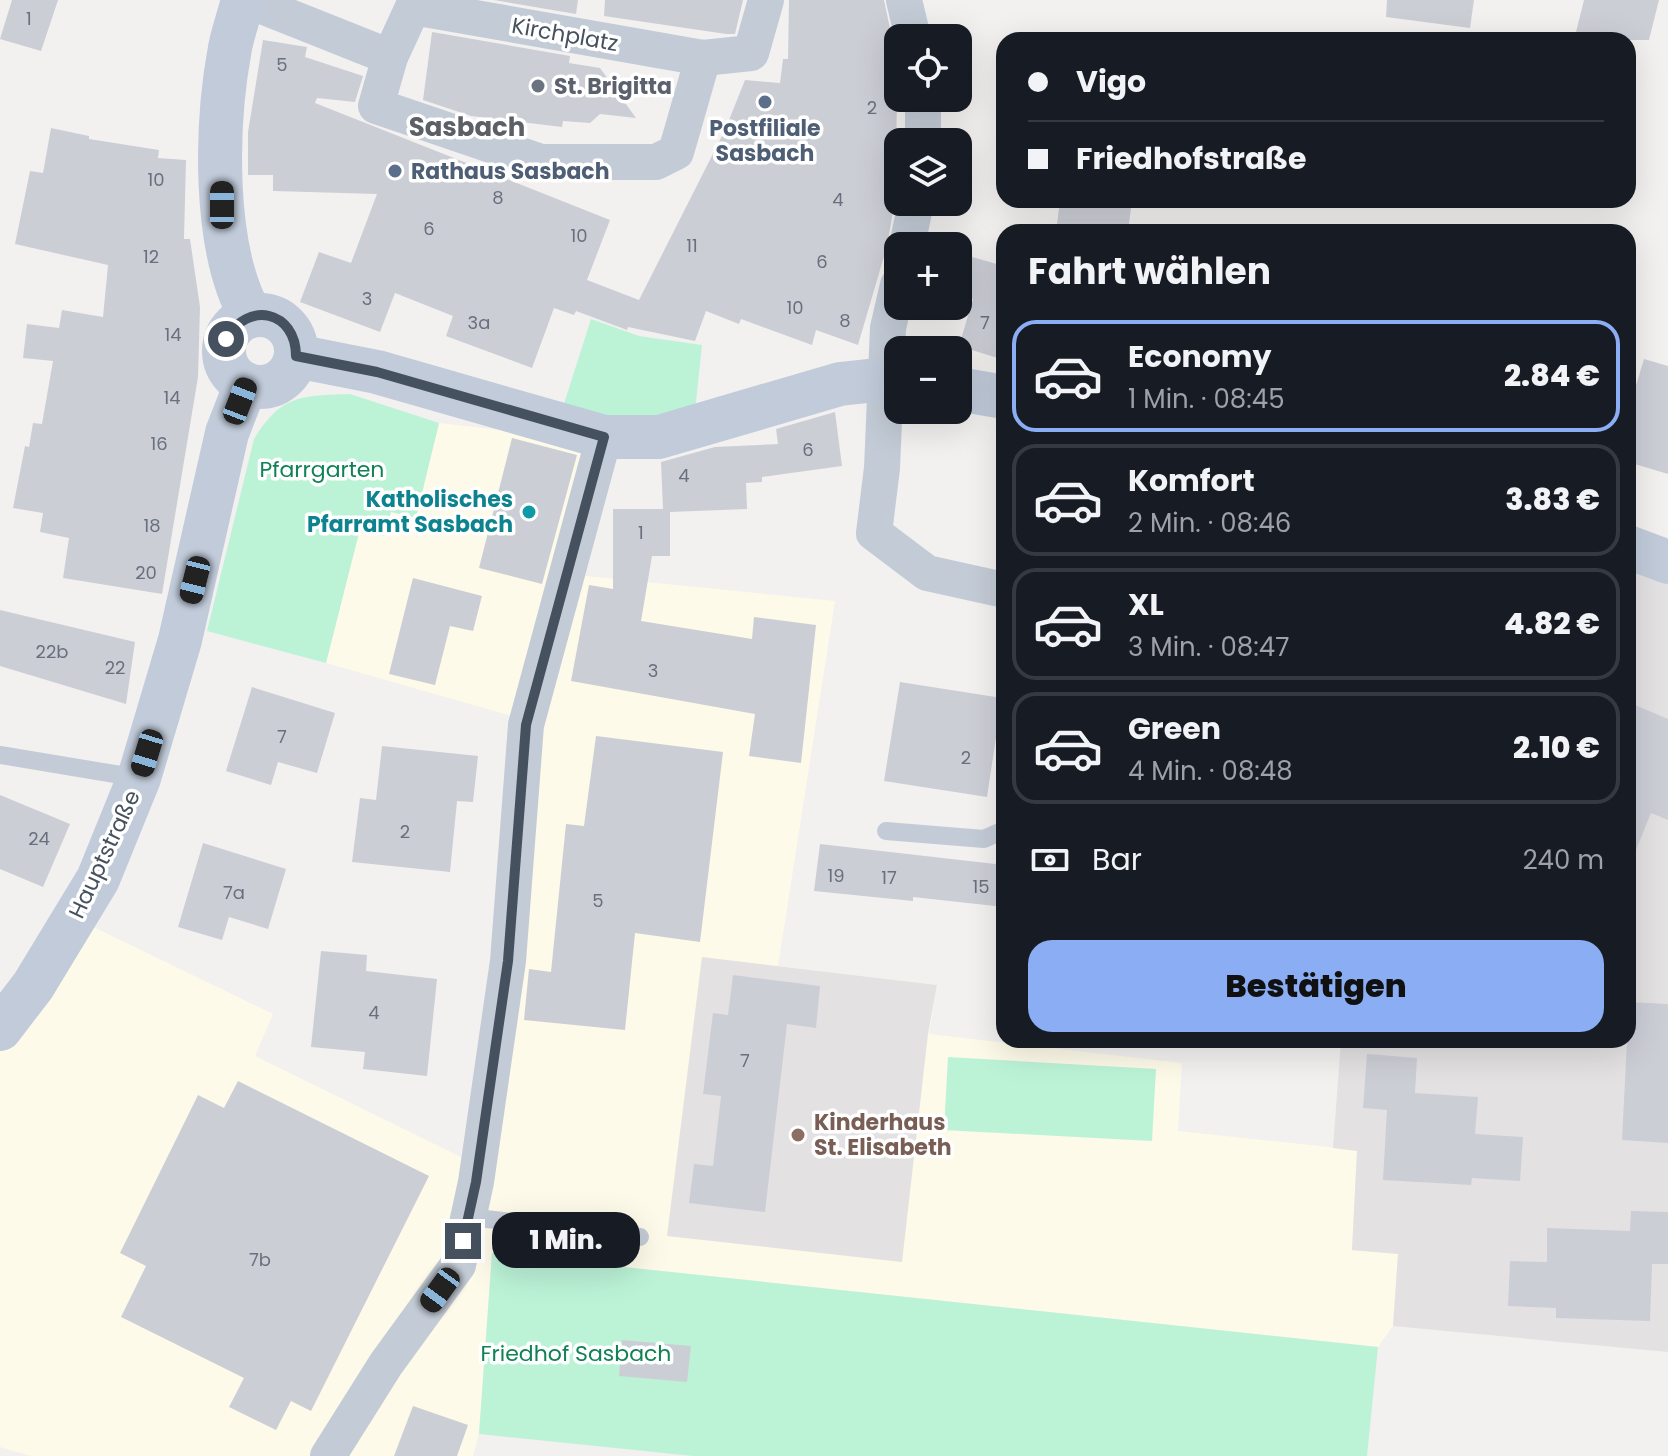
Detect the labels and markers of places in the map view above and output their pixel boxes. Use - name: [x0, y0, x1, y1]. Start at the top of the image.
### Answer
- place label: St. Brigitta: [554, 71, 672, 102]
- marker: St. Brigitta: [529, 77, 547, 95]
- marker: Postfiliale Sasbach: [756, 93, 774, 111]
- place label: Postfiliale Sasbach: [709, 113, 821, 169]
- place label: Rathaus Sasbach: [411, 156, 610, 187]
- marker: Rathaus Sasbach: [386, 162, 404, 180]
- place label: Katholisches Pfarramt Sasbach: [307, 484, 513, 540]
- marker: Katholisches Pfarramt Sasbach: [520, 503, 538, 521]
- place label: Kinderhaus St. Elisabeth: [814, 1107, 952, 1163]
- marker: Kinderhaus St. Elisabeth: [789, 1126, 807, 1144]

